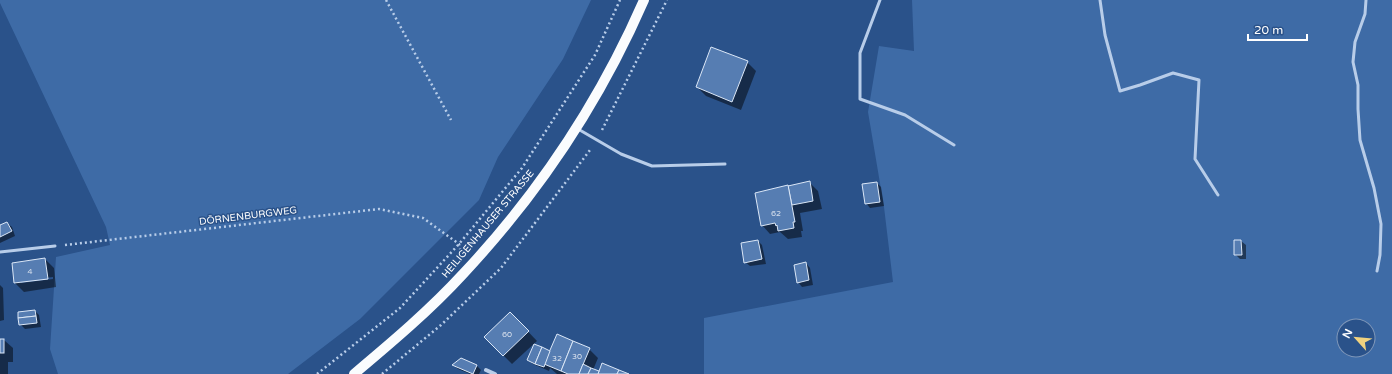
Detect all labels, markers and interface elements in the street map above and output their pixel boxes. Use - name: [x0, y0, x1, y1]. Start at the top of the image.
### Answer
- scale bar: [1248, 16, 1307, 42]
- text: 20 m: [1254, 23, 1283, 37]
- street label: HEILIGENHAUSER STRASSE: [439, 168, 537, 280]
- street label: DÖRNENBURGWEG: [198, 204, 298, 228]
- house number: 62: [771, 209, 781, 218]
- house number: 4: [27, 267, 33, 276]
- north arrow: [1336, 318, 1376, 358]
- text: N: [1340, 327, 1355, 341]
- house number: 60: [502, 330, 512, 339]
- house number: 30: [572, 352, 582, 361]
- house number: 32: [552, 354, 562, 363]

